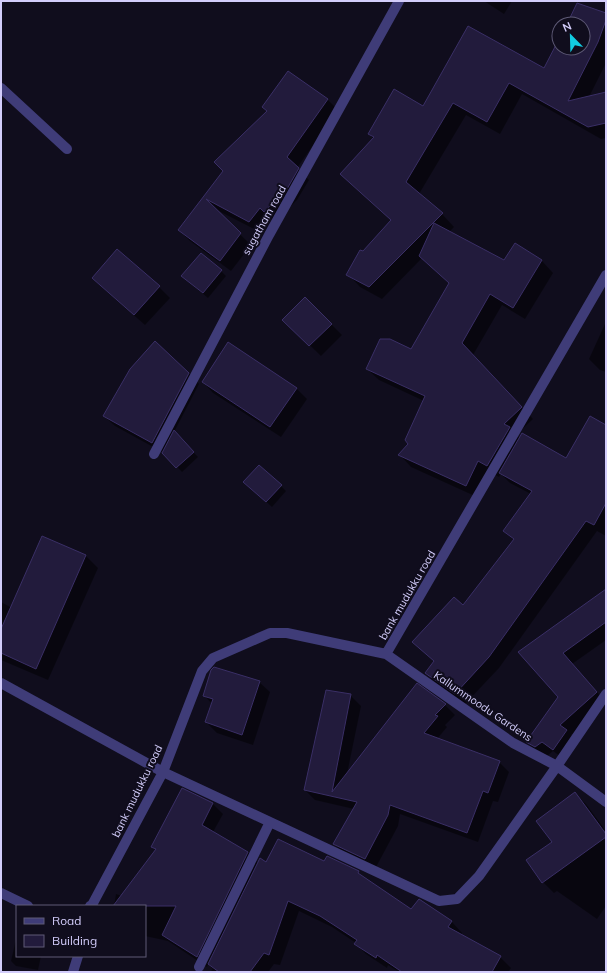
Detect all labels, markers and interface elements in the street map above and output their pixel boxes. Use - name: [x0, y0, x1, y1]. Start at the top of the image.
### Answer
- north arrow: [551, 16, 591, 56]
- text: N: [561, 19, 574, 35]
- street label: sugatham road: [239, 183, 289, 257]
- street label: bank mudukku road: [376, 548, 438, 642]
- street label: Kallummoodu Gardens: [431, 668, 535, 744]
- street label: bank mudukku road: [109, 743, 165, 839]
- legend: [16, 905, 146, 957]
- text: Road: [52, 913, 81, 928]
- text: Building: [52, 933, 97, 948]

